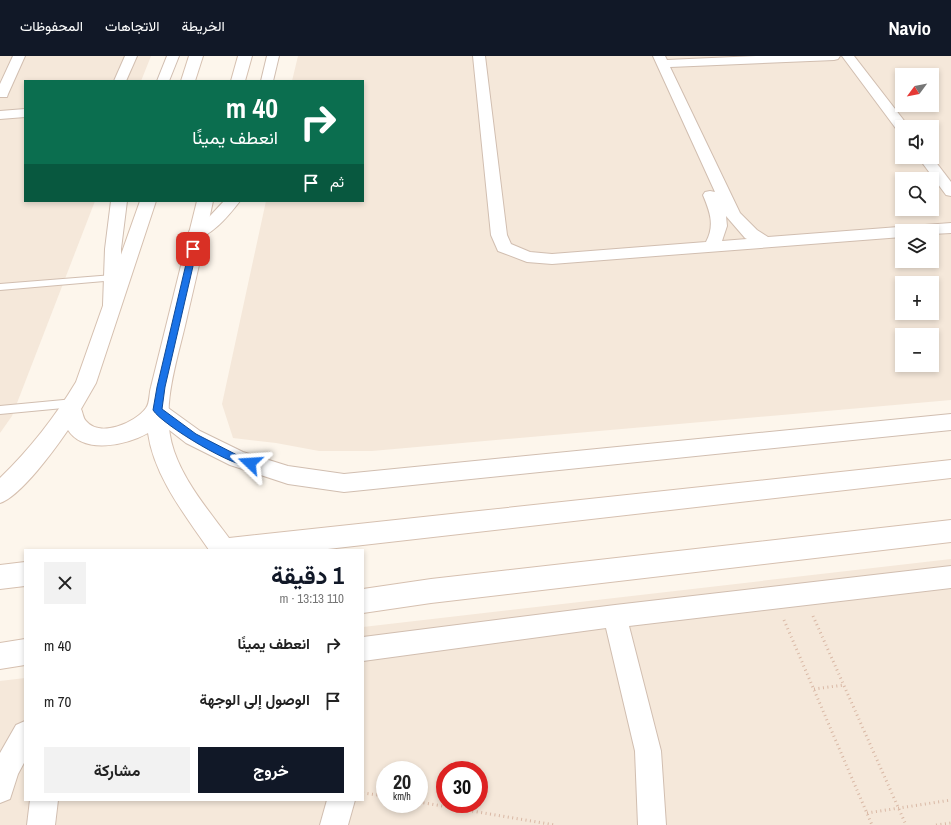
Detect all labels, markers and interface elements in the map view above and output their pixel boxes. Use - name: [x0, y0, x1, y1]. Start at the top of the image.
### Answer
- text: Navio: [889, 15, 931, 41]
- text: المحفوظات: [20, 17, 83, 35]
- text: الاتجاهات: [105, 17, 159, 35]
- text: الخريطة: [181, 17, 225, 35]
- north arrow: [895, 68, 939, 112]
- map controls: [895, 68, 939, 372]
- text: 40 m: [226, 89, 278, 127]
- icon: right: [292, 96, 344, 148]
- button: sound: [895, 120, 939, 164]
- text: انعطف يمينًا: [192, 125, 278, 150]
- text: ثم: [330, 171, 344, 192]
- icon: arrive: [300, 172, 322, 194]
- button: search: [895, 172, 939, 216]
- button: layers: [895, 224, 939, 268]
- pin: [176, 232, 210, 266]
- icon: arrive: [182, 238, 204, 260]
- button: +: [895, 276, 939, 320]
- button: −: [895, 328, 939, 372]
- position arrow: [229, 442, 271, 484]
- text: 1 دقيقة: [271, 559, 344, 591]
- button: close: [44, 562, 86, 604]
- text: 110 m · 13:13: [280, 590, 344, 607]
- text: انعطف يمينًا: [237, 633, 310, 654]
- icon: right: [322, 634, 344, 656]
- text: 40 m: [44, 635, 71, 656]
- text: الوصول إلى الوجهة: [199, 689, 310, 710]
- icon: arrive: [322, 690, 344, 712]
- text: 70 m: [44, 691, 71, 712]
- button: مشاركة: [44, 747, 190, 793]
- button: خروج: [198, 747, 344, 793]
- speed limit sign: 30: [436, 761, 488, 813]
- text: 20: [393, 768, 411, 795]
- text: km/h: [393, 790, 411, 803]

